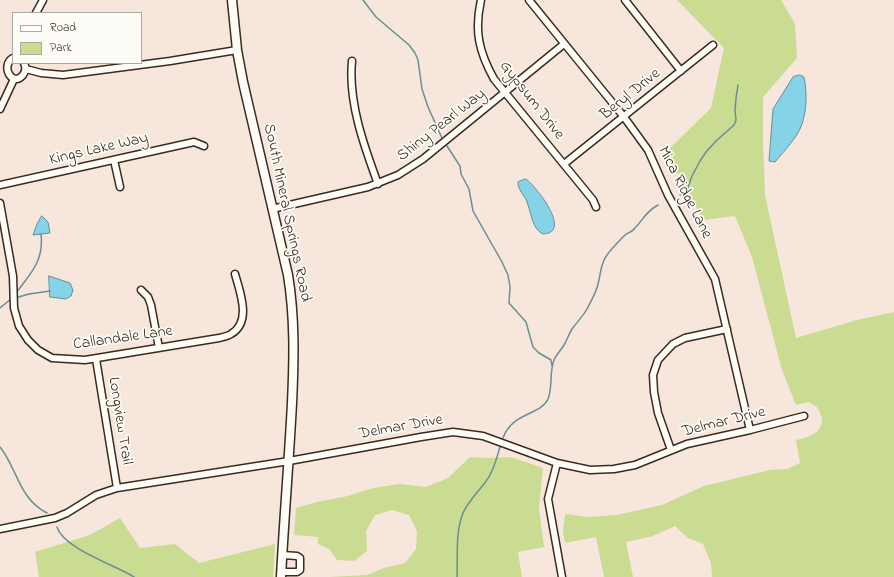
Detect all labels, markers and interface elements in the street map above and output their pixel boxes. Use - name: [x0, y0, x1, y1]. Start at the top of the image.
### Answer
- legend: [12, 12, 142, 64]
- text: Road: [50, 19, 76, 37]
- text: Park: [50, 39, 72, 57]
- street label: Gypsum Drive: [494, 58, 568, 144]
- street label: Beryl Drive: [597, 65, 665, 125]
- street label: Shiny Pearl Way: [394, 85, 490, 167]
- street label: South Mineral Springs Road: [258, 122, 314, 304]
- street label: Kings Lake Way: [48, 129, 150, 171]
- street label: Mica Ridge Lane: [653, 144, 715, 242]
- street label: Callandale Lane: [72, 323, 174, 355]
- street label: Longview Trail: [103, 376, 135, 466]
- street label: Delmar Drive: [680, 403, 768, 443]
- street label: Delmar Drive: [357, 411, 445, 445]

